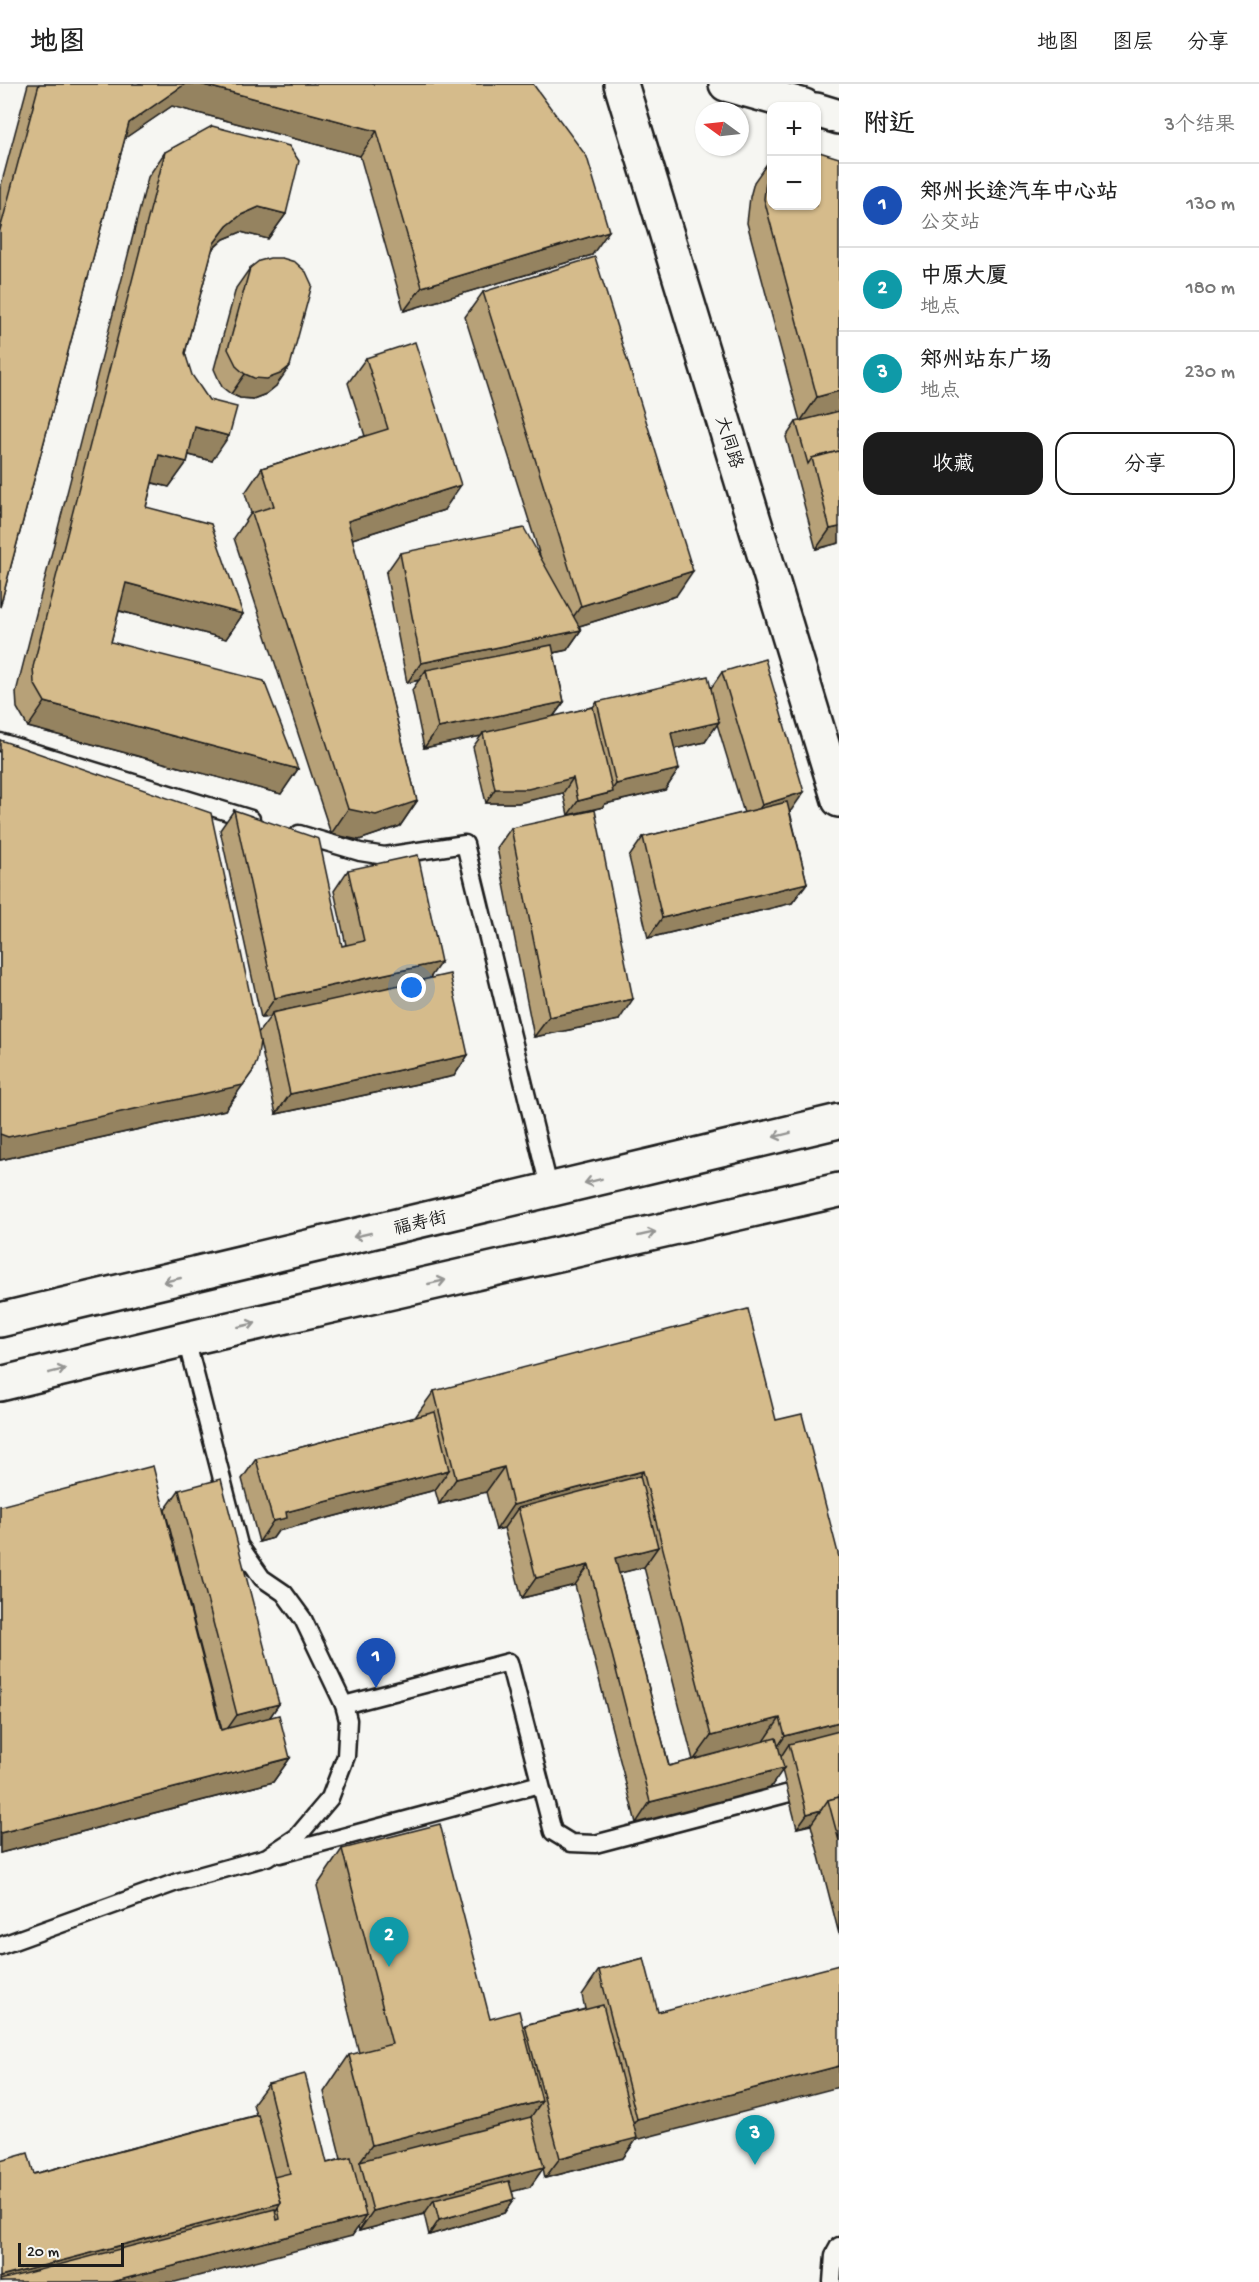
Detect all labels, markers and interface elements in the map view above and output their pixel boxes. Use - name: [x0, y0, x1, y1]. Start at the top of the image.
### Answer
- text: 地图: [30, 28, 86, 61]
- text: 地图: [1037, 32, 1079, 57]
- text: 图层: [1112, 32, 1154, 57]
- text: 分享: [1187, 32, 1229, 57]
- north arrow: [695, 102, 749, 156]
- map controls: [767, 102, 821, 210]
- button: +: [767, 102, 821, 156]
- text: 附近: [863, 111, 915, 142]
- text: 3个结果: [1165, 115, 1235, 138]
- button: −: [767, 156, 821, 210]
- text: 郑州长途汽车中心站: [920, 181, 1118, 207]
- text: 1: [878, 194, 887, 217]
- text: 130 m: [1186, 194, 1235, 217]
- text: 公交站: [920, 213, 980, 236]
- text: 中原大厦: [920, 265, 1008, 291]
- text: 2: [878, 278, 887, 301]
- text: 180 m: [1186, 278, 1235, 301]
- text: 地点: [920, 297, 960, 320]
- text: 郑州站东广场: [920, 349, 1052, 375]
- text: 3: [877, 362, 888, 385]
- text: 230 m: [1185, 362, 1235, 385]
- text: 地点: [920, 381, 960, 404]
- street label: 大同路: [710, 414, 747, 472]
- button: 收藏: [863, 432, 1043, 495]
- button: 分享: [1055, 432, 1235, 495]
- your location: [397, 973, 426, 1002]
- one-way arrow: [773, 1130, 792, 1142]
- one-way arrow: [583, 1176, 602, 1188]
- street label: 福寿街: [392, 1207, 449, 1241]
- one-way arrow: [637, 1227, 656, 1239]
- one-way arrow: [353, 1230, 372, 1242]
- one-way arrow: [163, 1274, 182, 1286]
- one-way arrow: [427, 1275, 446, 1287]
- one-way arrow: [237, 1319, 256, 1331]
- one-way arrow: [47, 1364, 66, 1376]
- pin: 1: [356, 1638, 395, 1688]
- pin: 2: [370, 1918, 408, 1967]
- pin: 3: [736, 2116, 774, 2165]
- scale bar: [18, 2240, 124, 2268]
- text: 20 m: [27, 2244, 59, 2263]

